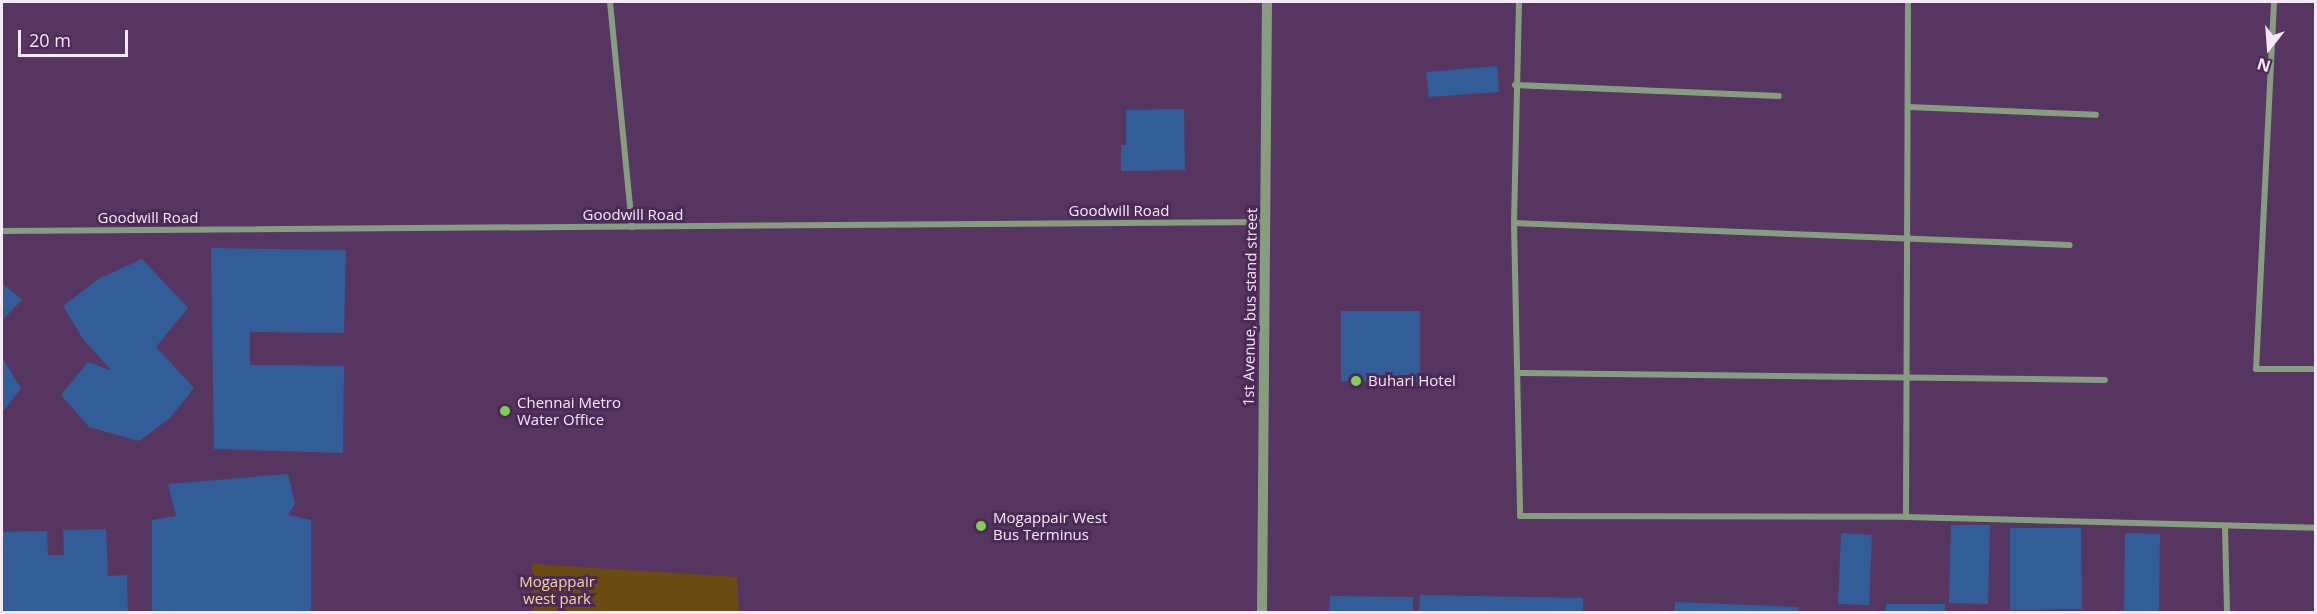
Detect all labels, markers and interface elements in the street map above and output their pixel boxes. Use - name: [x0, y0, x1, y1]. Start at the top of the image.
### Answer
- scale bar: [21, 18, 130, 56]
- north arrow: [2239, 18, 2299, 78]
- text: 20 m: [29, 28, 71, 52]
- text: N: [2254, 53, 2273, 78]
- street label: Goodwill Road: [1069, 202, 1169, 220]
- street label: Goodwill Road: [583, 206, 683, 224]
- street label: 1st Avenue, bus stand street: [1239, 208, 1261, 406]
- street label: Goodwill Road: [98, 209, 198, 227]
- place label: Buhari Hotel: [1368, 372, 1456, 390]
- marker: Buhari Hotel: [1349, 374, 1363, 388]
- place label: Chennai Metro Water Office: [517, 393, 621, 428]
- marker: Chennai Metro Water Office: [498, 404, 512, 418]
- place label: Mogappair West Bus Terminus: [993, 508, 1107, 543]
- marker: Mogappair West Bus Terminus: [974, 519, 988, 533]
- park label: Mogappair west park: [519, 572, 595, 607]

